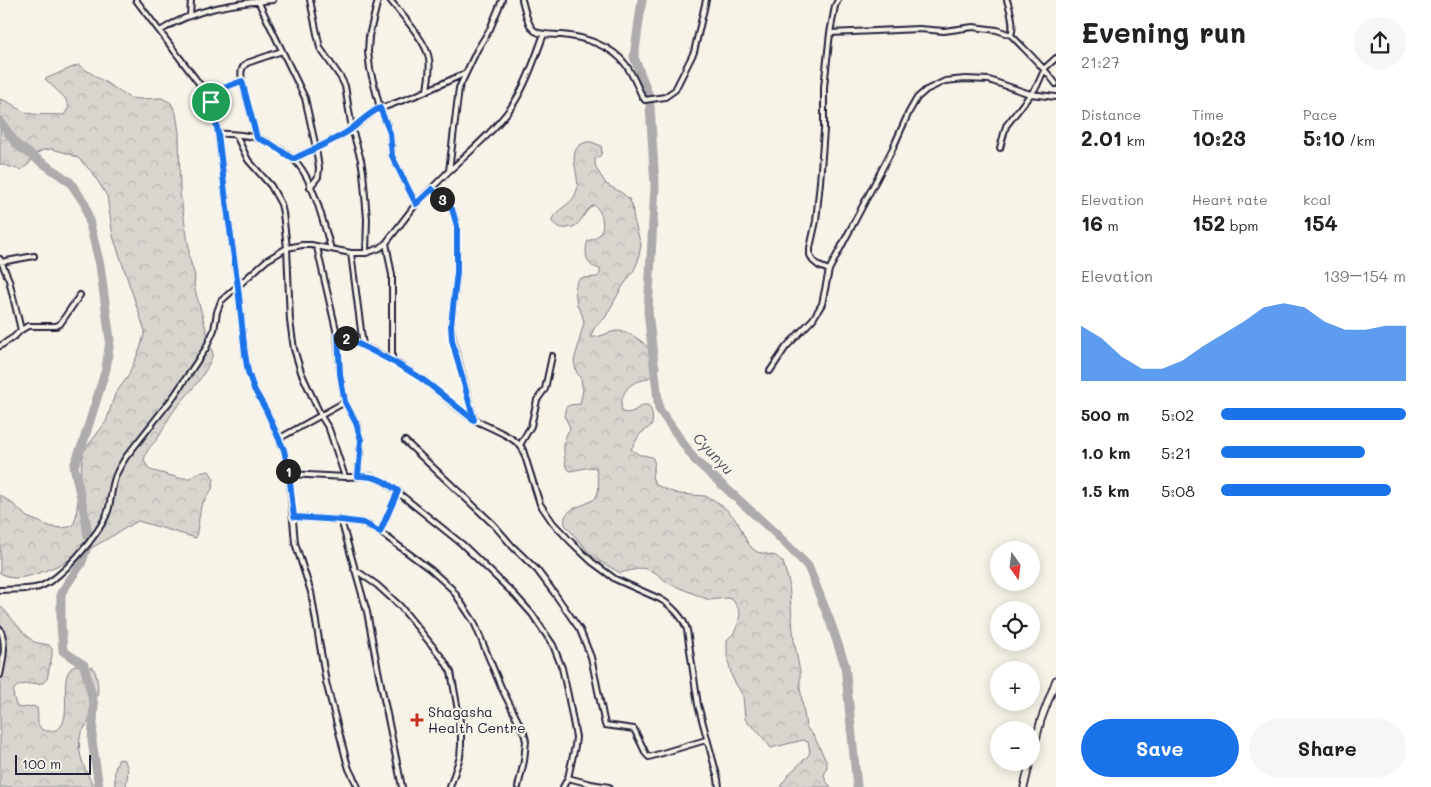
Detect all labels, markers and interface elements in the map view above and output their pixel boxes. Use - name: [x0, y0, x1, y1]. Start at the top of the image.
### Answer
- text: Evening run: [1081, 14, 1246, 50]
- button: share: [1354, 17, 1406, 69]
- text: 21:27: [1081, 51, 1120, 72]
- pin: [190, 81, 232, 123]
- icon: arrive: [197, 88, 225, 116]
- text: Distance: [1081, 105, 1141, 124]
- text: Time: [1192, 105, 1224, 124]
- text: Pace: [1303, 105, 1337, 124]
- text: 2.01: [1081, 124, 1122, 151]
- text: 10:23: [1192, 124, 1246, 151]
- text: 5:10: [1303, 124, 1345, 151]
- text: km: [1122, 131, 1145, 150]
- text: /km: [1345, 131, 1375, 150]
- pin: 3: [430, 186, 454, 212]
- text: 3: [438, 190, 447, 209]
- text: Elevation: [1081, 190, 1144, 209]
- text: Heart rate: [1192, 190, 1268, 209]
- text: kcal: [1303, 190, 1331, 209]
- text: 16: [1081, 209, 1103, 236]
- text: 152: [1192, 209, 1225, 236]
- text: 154: [1303, 209, 1338, 236]
- text: m: [1103, 216, 1119, 235]
- text: bpm: [1225, 216, 1259, 235]
- text: Elevation: [1081, 265, 1153, 286]
- text: 139–154 m: [1323, 265, 1406, 286]
- pin: 2: [334, 326, 358, 350]
- text: 2: [343, 329, 350, 348]
- text: 500 m: [1081, 404, 1129, 425]
- text: 5:02: [1161, 404, 1194, 425]
- water label: Cyunyu: [689, 428, 738, 479]
- text: 1.0 km: [1081, 442, 1130, 463]
- text: 5:21: [1161, 442, 1191, 463]
- pin: 1: [276, 458, 300, 484]
- text: 1: [285, 462, 292, 481]
- text: 1.5 km: [1081, 480, 1129, 501]
- text: 5:08: [1161, 480, 1195, 501]
- north arrow: [990, 541, 1040, 591]
- map controls: [990, 541, 1040, 771]
- button: locate: [990, 601, 1040, 651]
- button: +: [990, 661, 1040, 711]
- place label: Shagasha Health Centre: [428, 702, 526, 737]
- marker: Shagasha Health Centre: [410, 713, 424, 727]
- button: Save: [1081, 719, 1239, 777]
- button: Share: [1249, 719, 1406, 777]
- button: −: [990, 721, 1040, 771]
- scale bar: [15, 752, 91, 775]
- text: 100 m: [22, 754, 61, 773]

